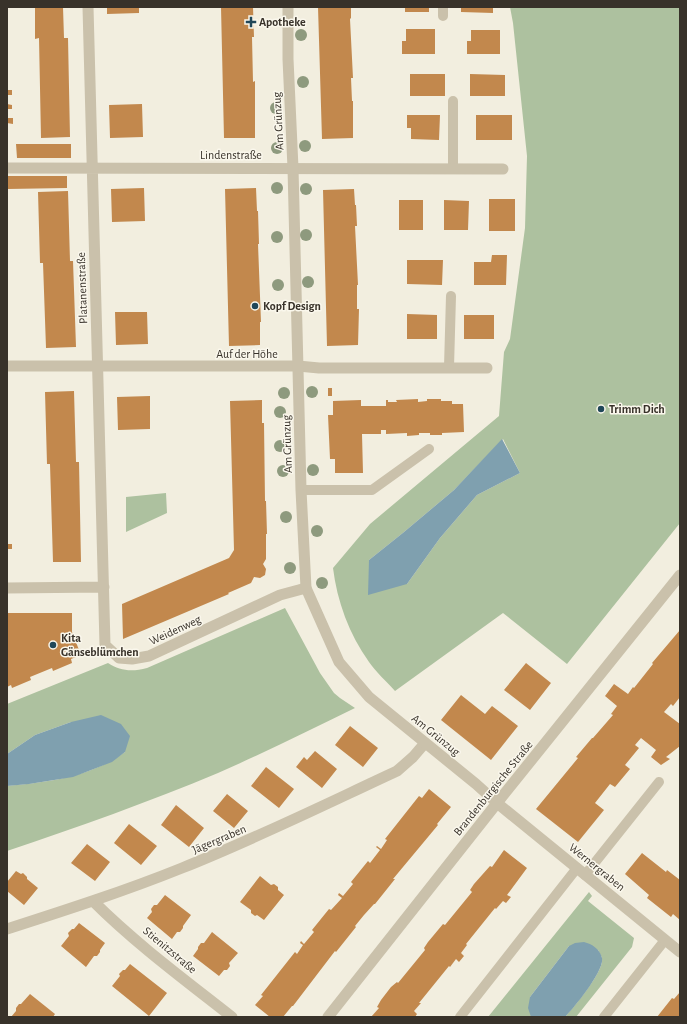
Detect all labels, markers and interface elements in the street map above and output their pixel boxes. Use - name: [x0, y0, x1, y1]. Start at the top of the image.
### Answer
- place label: Apotheke: [259, 16, 306, 28]
- marker: Apotheke: [246, 17, 256, 27]
- street label: Am Grünzug: [270, 91, 286, 150]
- street label: Lindenstraße: [200, 149, 262, 161]
- street label: Platanenstraße: [75, 252, 89, 324]
- place label: Kopf Design: [263, 300, 321, 312]
- marker: Kopf Design: [250, 301, 260, 311]
- street label: Auf der Höhe: [216, 348, 278, 360]
- place label: Trimm Dich: [609, 403, 665, 415]
- marker: Trimm Dich: [596, 404, 606, 414]
- street label: Am Grünzug: [280, 414, 294, 473]
- street label: Weidenweg: [147, 613, 203, 647]
- place label: Kita Gänseblümchen: [61, 632, 139, 658]
- marker: Kita Gänseblümchen: [48, 640, 58, 650]
- street label: Am Grünzug: [410, 712, 463, 758]
- street label: Brandenburgische Straße: [451, 738, 535, 838]
- street label: Jägergraben: [190, 822, 248, 856]
- street label: Wernergraben: [567, 841, 627, 893]
- street label: Stienitzstraße: [141, 924, 199, 976]

